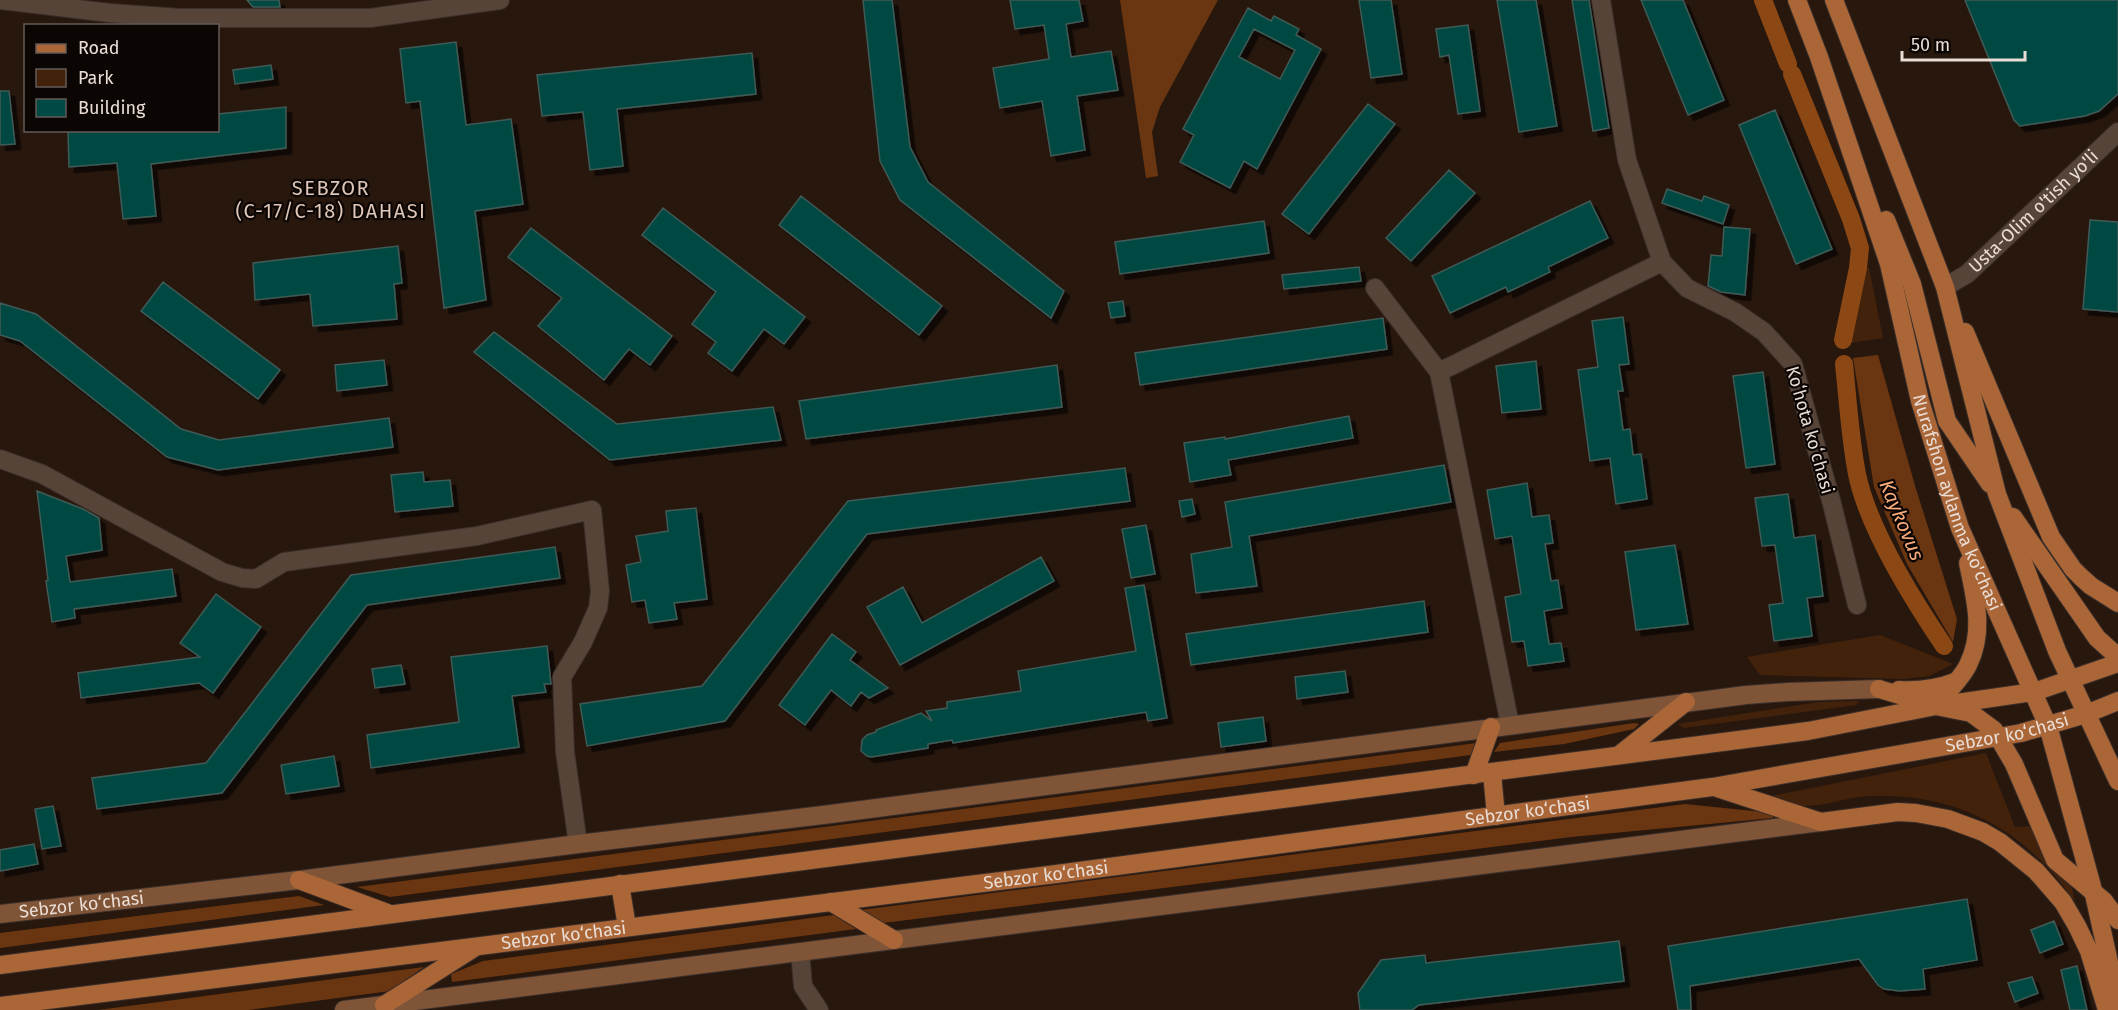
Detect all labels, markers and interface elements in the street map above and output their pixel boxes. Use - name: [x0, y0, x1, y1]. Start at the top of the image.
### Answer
- legend: [24, 24, 219, 132]
- scale bar: [1902, 24, 2025, 62]
- text: 50 m: [1911, 34, 1950, 56]
- text: Road: [78, 37, 120, 59]
- text: Park: [78, 67, 114, 89]
- text: Building: [78, 97, 146, 119]
- street label: Usta-Olim o'tish yo'li: [1964, 145, 2103, 278]
- district label: SEBZOR (C-17/C-18) DAHASI: [236, 176, 427, 223]
- street label: Koʻhota koʻchasi: [1781, 364, 1839, 496]
- street label: Nurafshon aylanma ko'chasi: [1908, 392, 2006, 614]
- water label: Kaykovus: [1874, 476, 1930, 564]
- street label: Sebzor ko‘chasi: [1944, 709, 2071, 757]
- street label: Sebzor ko‘chasi: [1464, 792, 1591, 831]
- street label: Sebzor ko‘chasi: [982, 856, 1110, 894]
- street label: Sebzor ko‘chasi: [18, 887, 145, 923]
- street label: Sebzor ko‘chasi: [500, 917, 627, 954]

